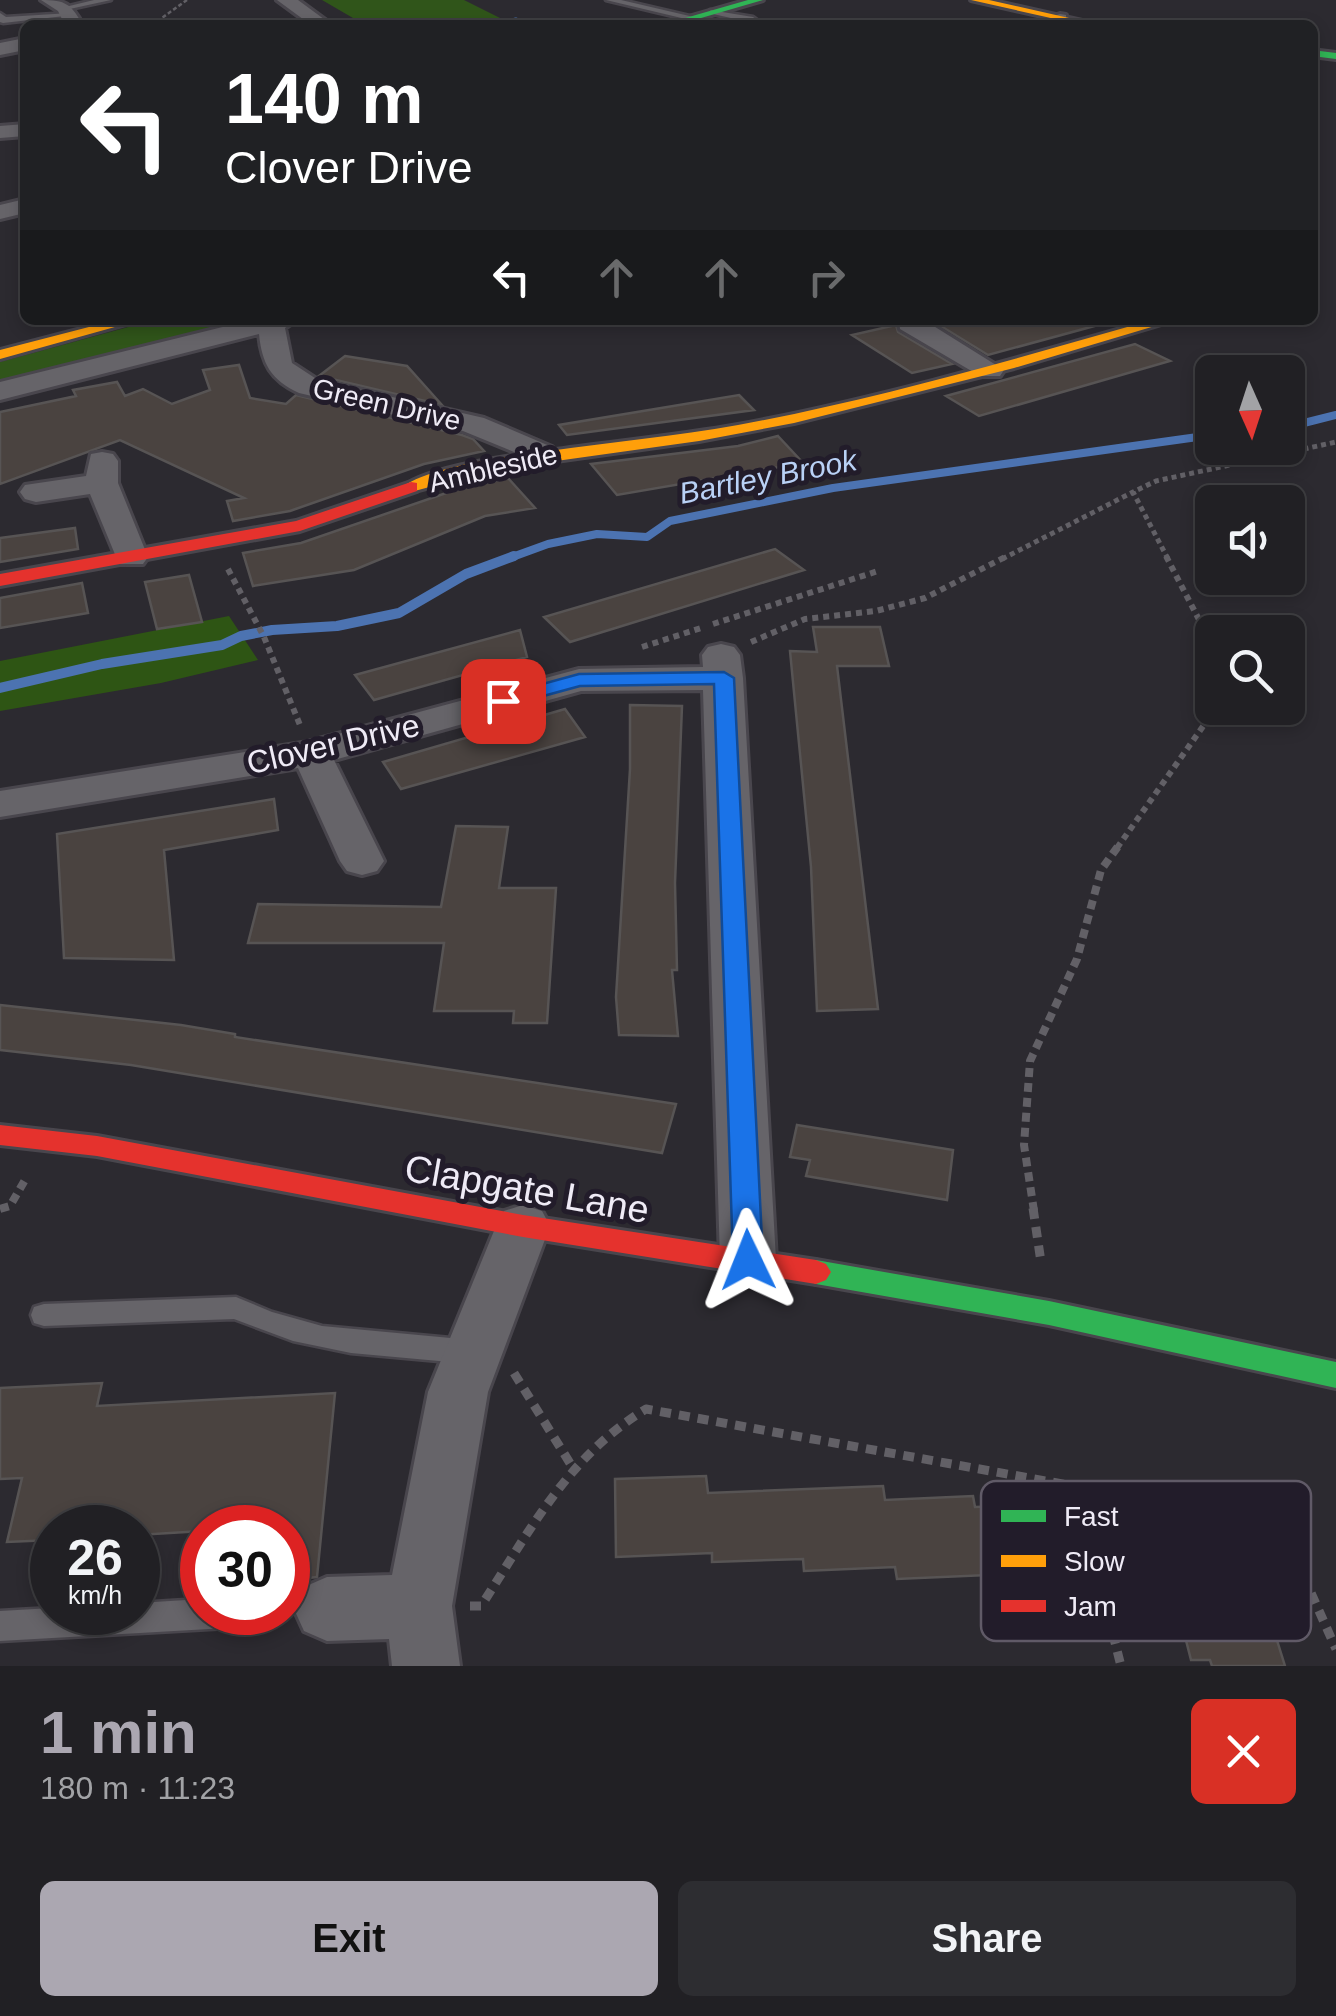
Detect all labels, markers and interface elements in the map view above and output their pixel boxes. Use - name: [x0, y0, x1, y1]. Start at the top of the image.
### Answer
- icon: left: [60, 60, 190, 190]
- text: 140 m: [225, 60, 423, 138]
- text: Clover Drive: [225, 142, 473, 193]
- icon: left: [484, 250, 539, 305]
- icon: ahead: [589, 250, 644, 305]
- icon: ahead: [694, 250, 749, 305]
- icon: right: [799, 250, 854, 305]
- north arrow: [1195, 355, 1305, 465]
- map controls: [1195, 355, 1305, 725]
- street label: Green Drive: [310, 372, 464, 437]
- street label: Ambleside: [426, 439, 560, 498]
- water label: Bartley Brook: [676, 443, 861, 510]
- button: sound: [1195, 485, 1305, 595]
- button: search: [1195, 615, 1305, 725]
- pin: [461, 659, 546, 744]
- icon: arrive: [476, 674, 531, 729]
- street label: Clover Drive: [243, 707, 423, 781]
- street label: Clapgate Lane: [402, 1147, 652, 1231]
- position arrow: [696, 1208, 800, 1312]
- legend: [981, 1481, 1311, 1641]
- text: Fast: [1064, 1501, 1119, 1532]
- speed limit sign: 30: [180, 1505, 310, 1635]
- text: 26: [67, 1530, 123, 1586]
- text: Slow: [1064, 1546, 1125, 1577]
- text: km/h: [68, 1581, 122, 1609]
- text: Jam: [1064, 1591, 1117, 1622]
- text: 1 min: [40, 1699, 197, 1766]
- button: close: [1191, 1699, 1296, 1804]
- text: 180 m · 11:23: [40, 1770, 235, 1806]
- button: Exit: [40, 1881, 658, 1996]
- button: Share: [678, 1881, 1296, 1996]

